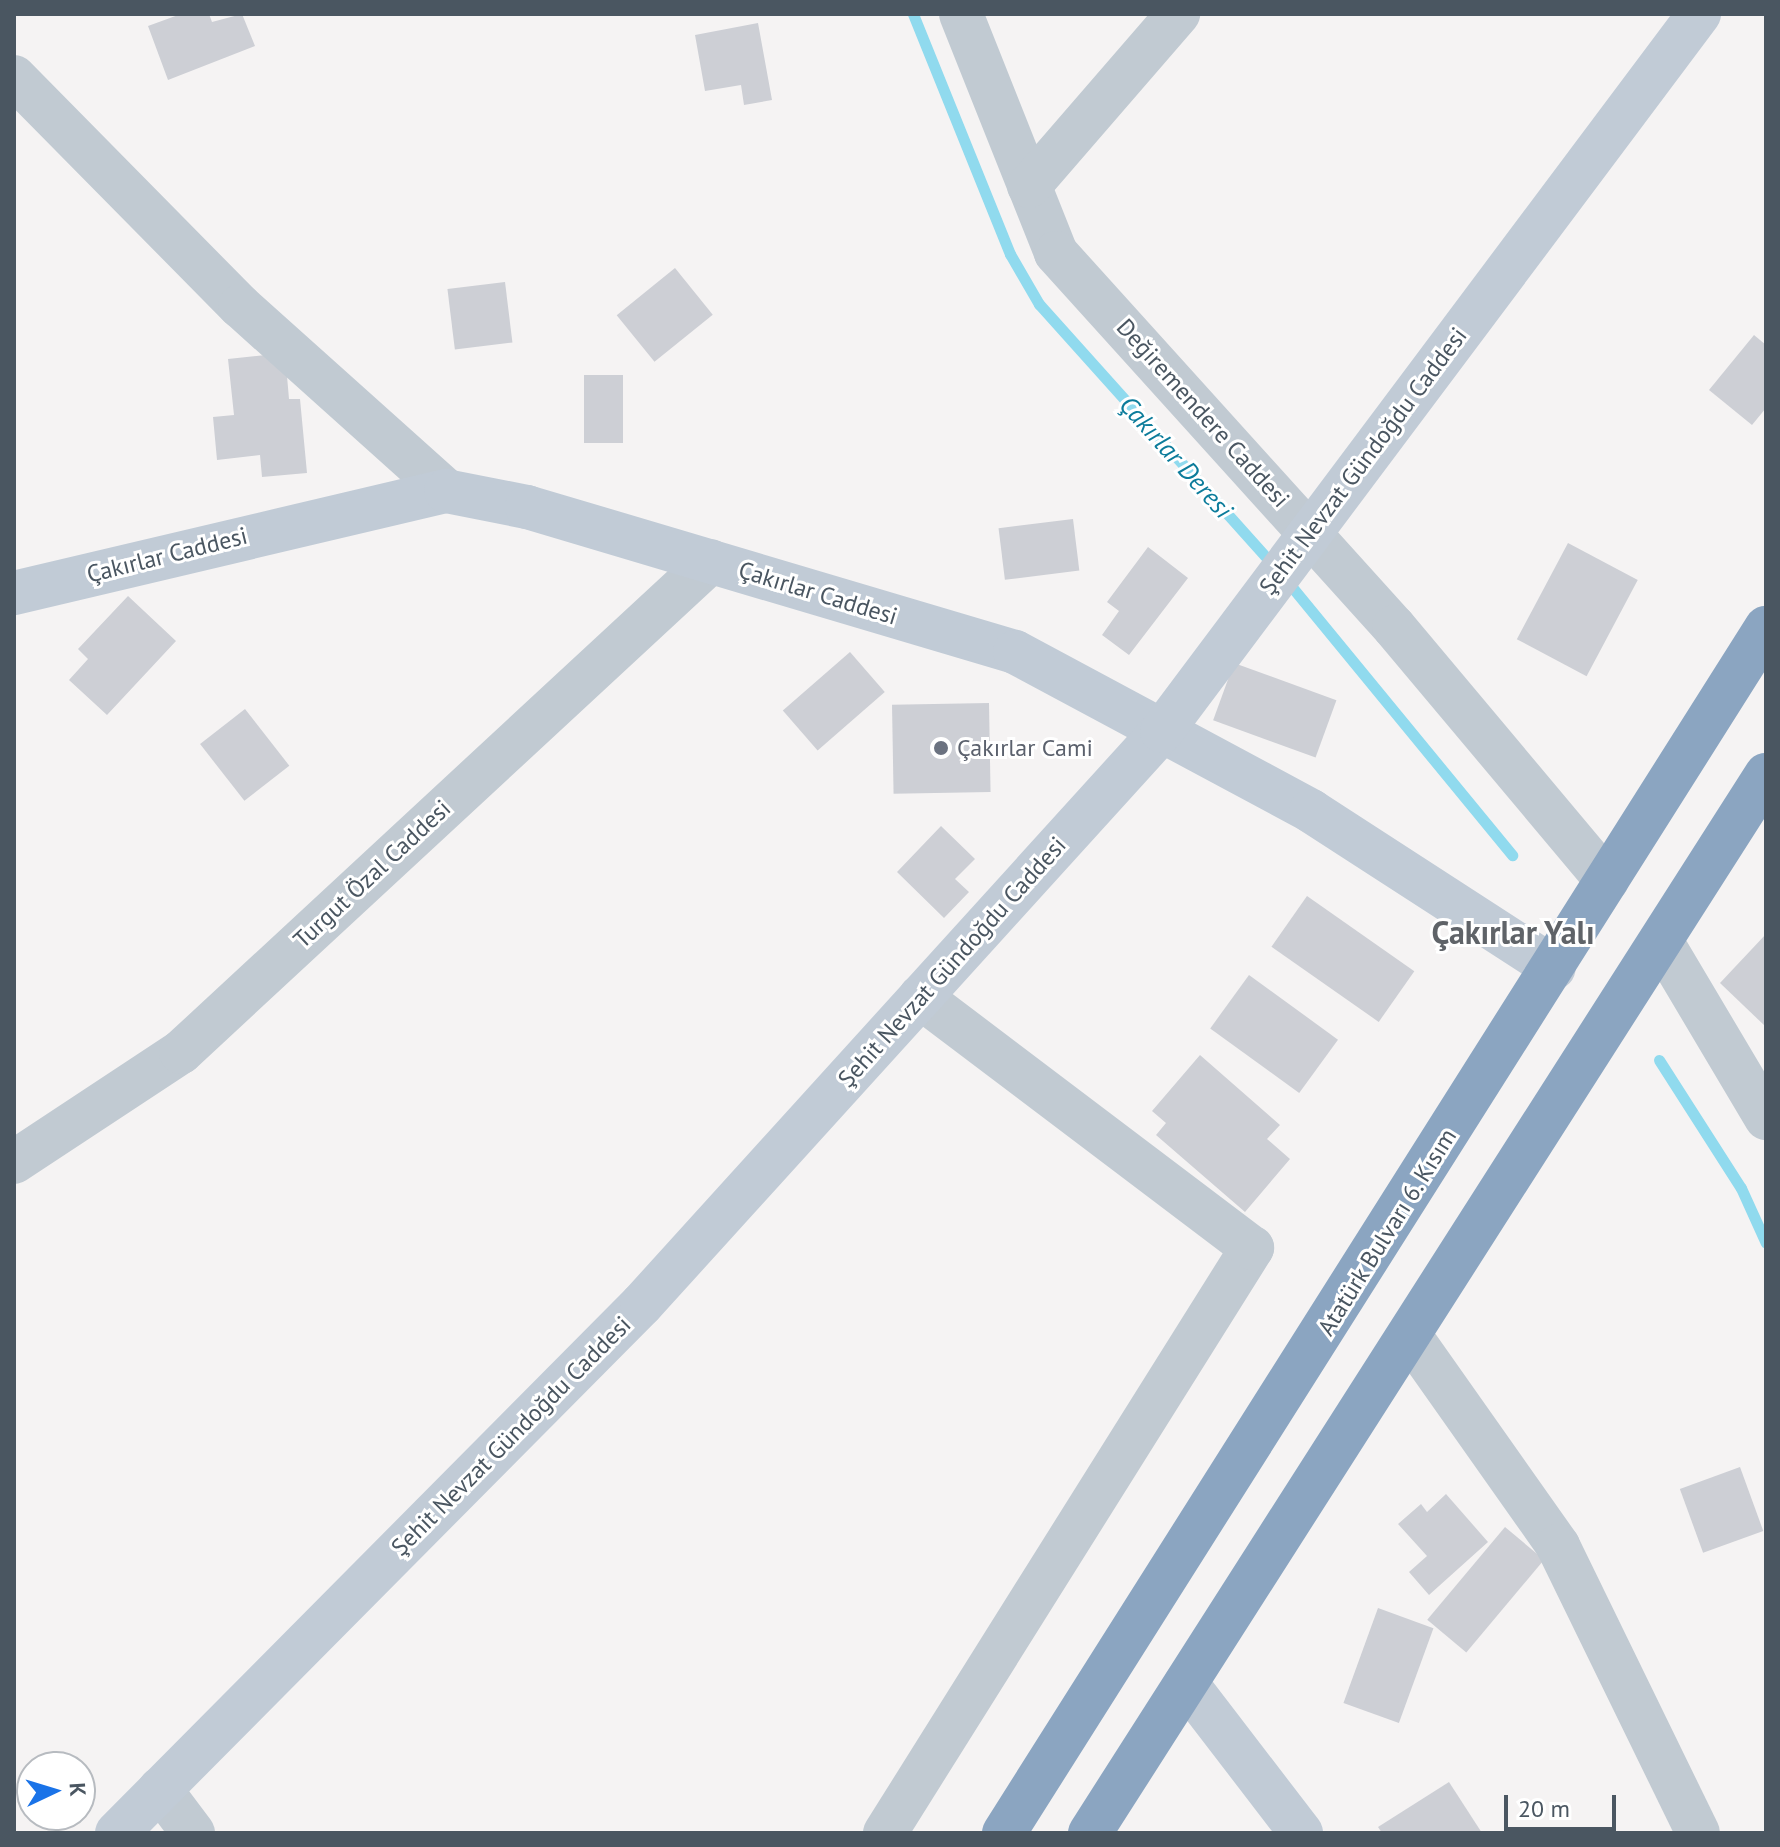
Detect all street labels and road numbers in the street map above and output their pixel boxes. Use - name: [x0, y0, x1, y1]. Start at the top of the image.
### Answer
- street label: Değiremendere Caddesi: [1111, 313, 1295, 513]
- street label: Şehit Nevzat Gündoğdu Caddesi: [1253, 322, 1473, 600]
- street label: Çakırlar Caddesi: [84, 521, 250, 589]
- street label: Çakırlar Caddesi: [735, 555, 901, 631]
- street label: Turgut Özal Caddesi: [288, 794, 456, 954]
- street label: Şehit Nevzat Gündoğdu Caddesi: [832, 831, 1072, 1093]
- street label: Atatürk Bulvarı 6. Kısım: [1311, 1122, 1463, 1342]
- street label: Şehit Nevzat Gündoğdu Caddesi: [385, 1310, 637, 1562]

